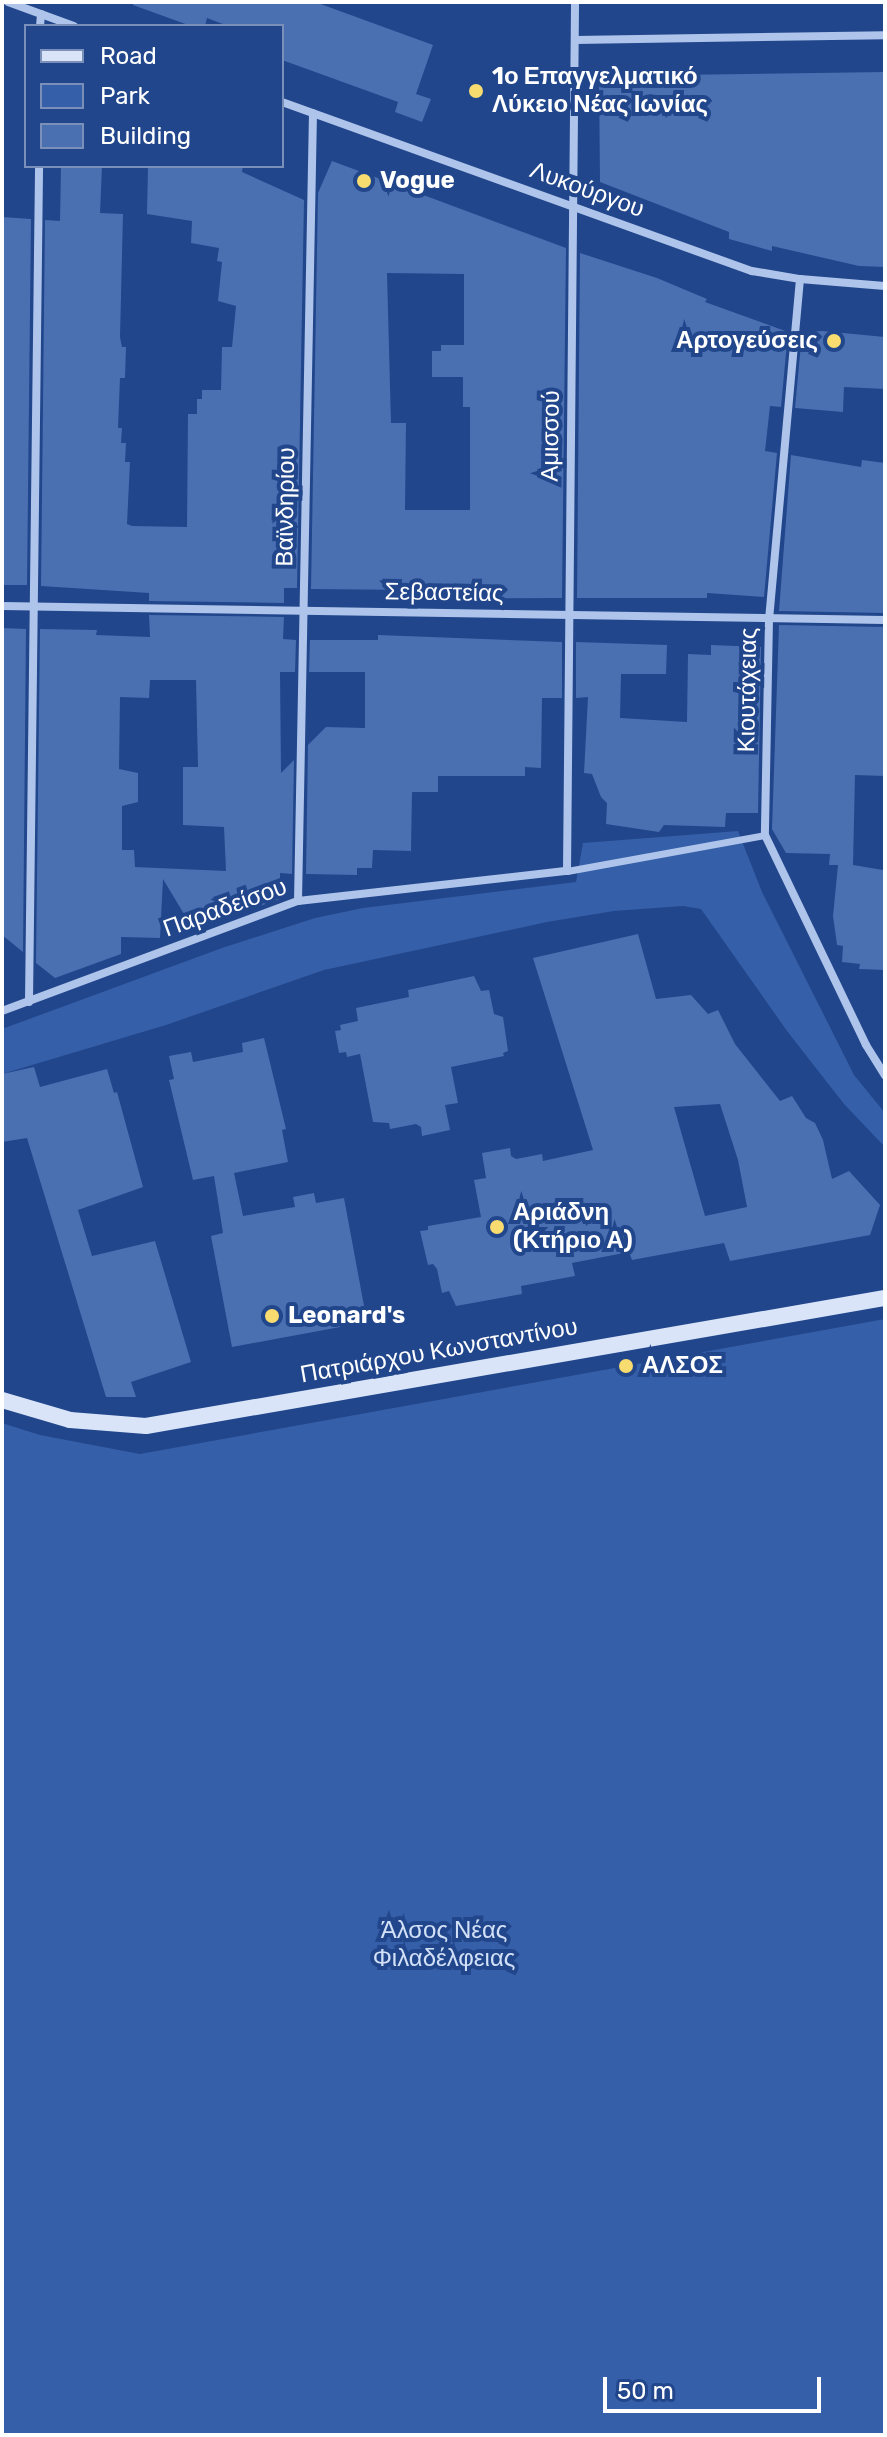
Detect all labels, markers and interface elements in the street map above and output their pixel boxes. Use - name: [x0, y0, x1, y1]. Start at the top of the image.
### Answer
- legend: [24, 24, 284, 168]
- text: Road: [100, 42, 157, 70]
- place label: 1ο Επαγγελματικό Λύκειο Νέας Ιωνίας: [492, 63, 708, 119]
- text: Park: [100, 82, 150, 110]
- marker: 1ο Επαγγελματικό Λύκειο Νέας Ιωνίας: [467, 82, 485, 100]
- text: Building: [100, 122, 191, 150]
- street label: Λυκούργου: [526, 156, 648, 224]
- place label: Vogue: [380, 167, 455, 195]
- marker: Vogue: [355, 172, 373, 190]
- place label: Αρτογεύσεις: [676, 327, 818, 355]
- marker: Αρτογεύσεις: [825, 332, 843, 350]
- street label: Αμισσού: [536, 390, 566, 482]
- street label: Βαϊνδηρίου: [271, 447, 301, 567]
- street label: Σεβαστείας: [384, 578, 504, 608]
- street label: Κιουτάχειας: [733, 627, 763, 753]
- street label: Παραδείσου: [159, 872, 291, 944]
- place label: Αριάδνη (Κτήριο Α): [513, 1199, 633, 1255]
- marker: Αριάδνη (Κτήριο Α): [488, 1218, 506, 1236]
- place label: Leonard's: [288, 1302, 405, 1330]
- marker: Leonard's: [263, 1307, 281, 1325]
- street label: Πατριάρχου Κωνσταντίνου: [298, 1312, 580, 1390]
- place label: ΑΛΣΟΣ: [642, 1352, 723, 1380]
- marker: ΑΛΣΟΣ: [617, 1357, 635, 1375]
- park label: Άλσος Νέας Φιλαδέλφειας: [373, 1917, 515, 1973]
- scale bar: [607, 2361, 825, 2411]
- text: 50 m: [617, 2377, 674, 2405]

